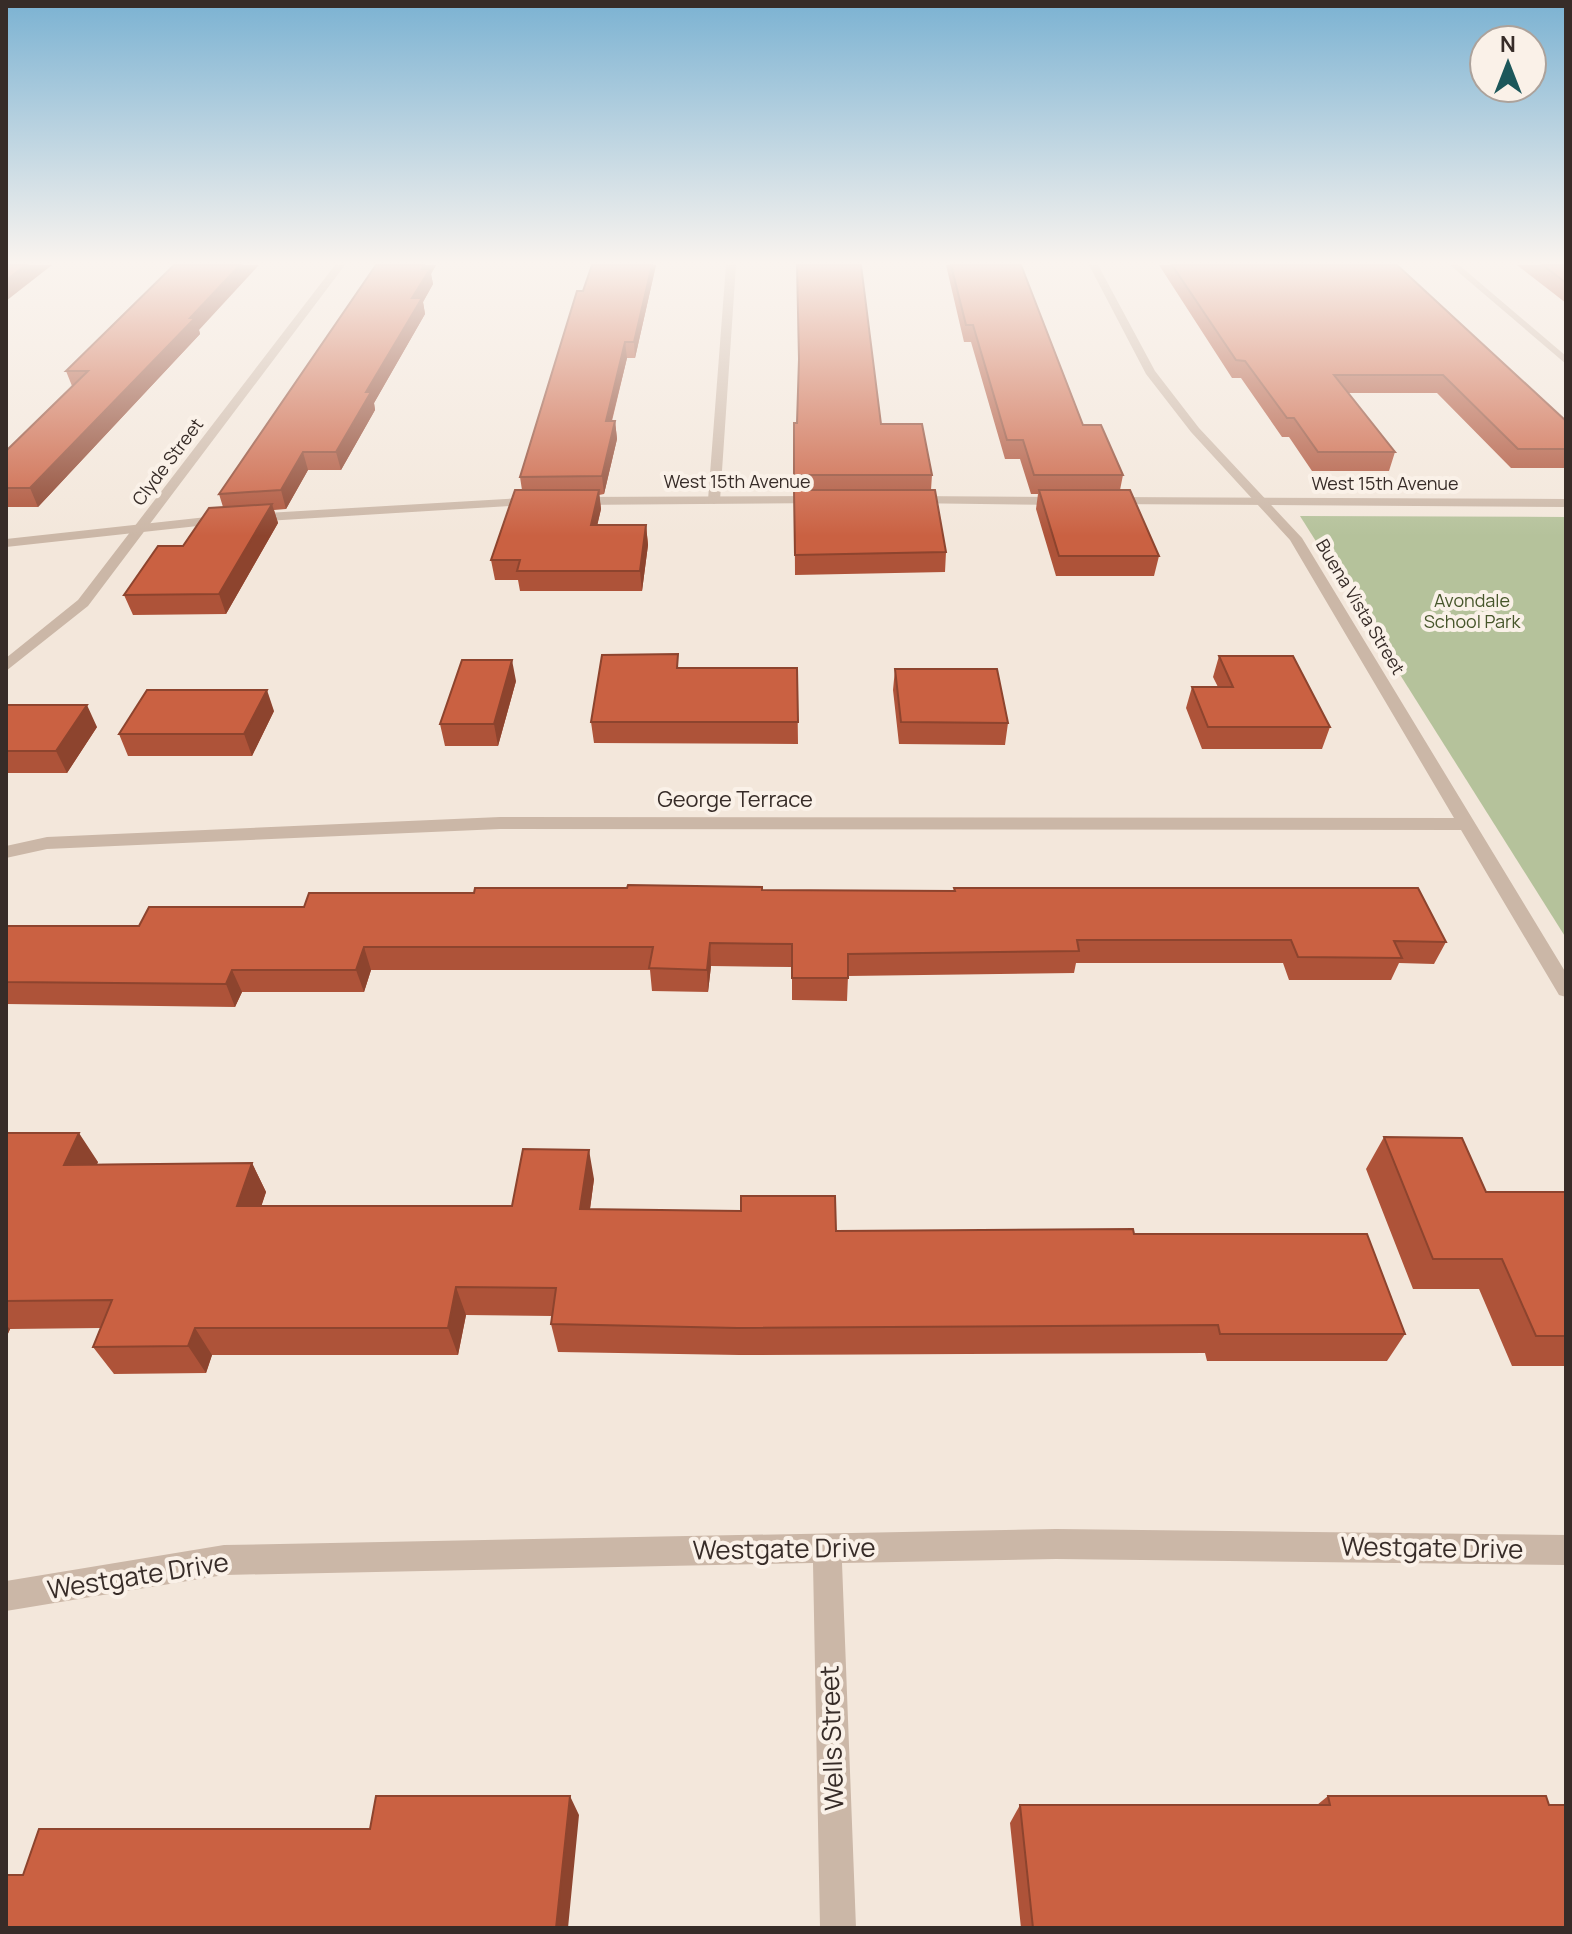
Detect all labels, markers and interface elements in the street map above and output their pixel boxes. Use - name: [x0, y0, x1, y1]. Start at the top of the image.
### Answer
- north arrow: [1468, 24, 1548, 104]
- text: N: [1500, 29, 1516, 59]
- street label: Clyde Street: [126, 413, 208, 510]
- street label: West 15th Avenue: [663, 469, 811, 493]
- street label: West 15th Avenue: [1311, 471, 1459, 495]
- street label: Buena Vista Street: [1311, 534, 1411, 679]
- park label: Avondale School Park: [1424, 588, 1521, 633]
- street label: George Terrace: [657, 784, 813, 814]
- street label: Westgate Drive: [1340, 1527, 1524, 1567]
- street label: Westgate Drive: [692, 1528, 876, 1568]
- street label: Westgate Drive: [45, 1543, 231, 1607]
- street label: Wells Street: [810, 1665, 852, 1811]

